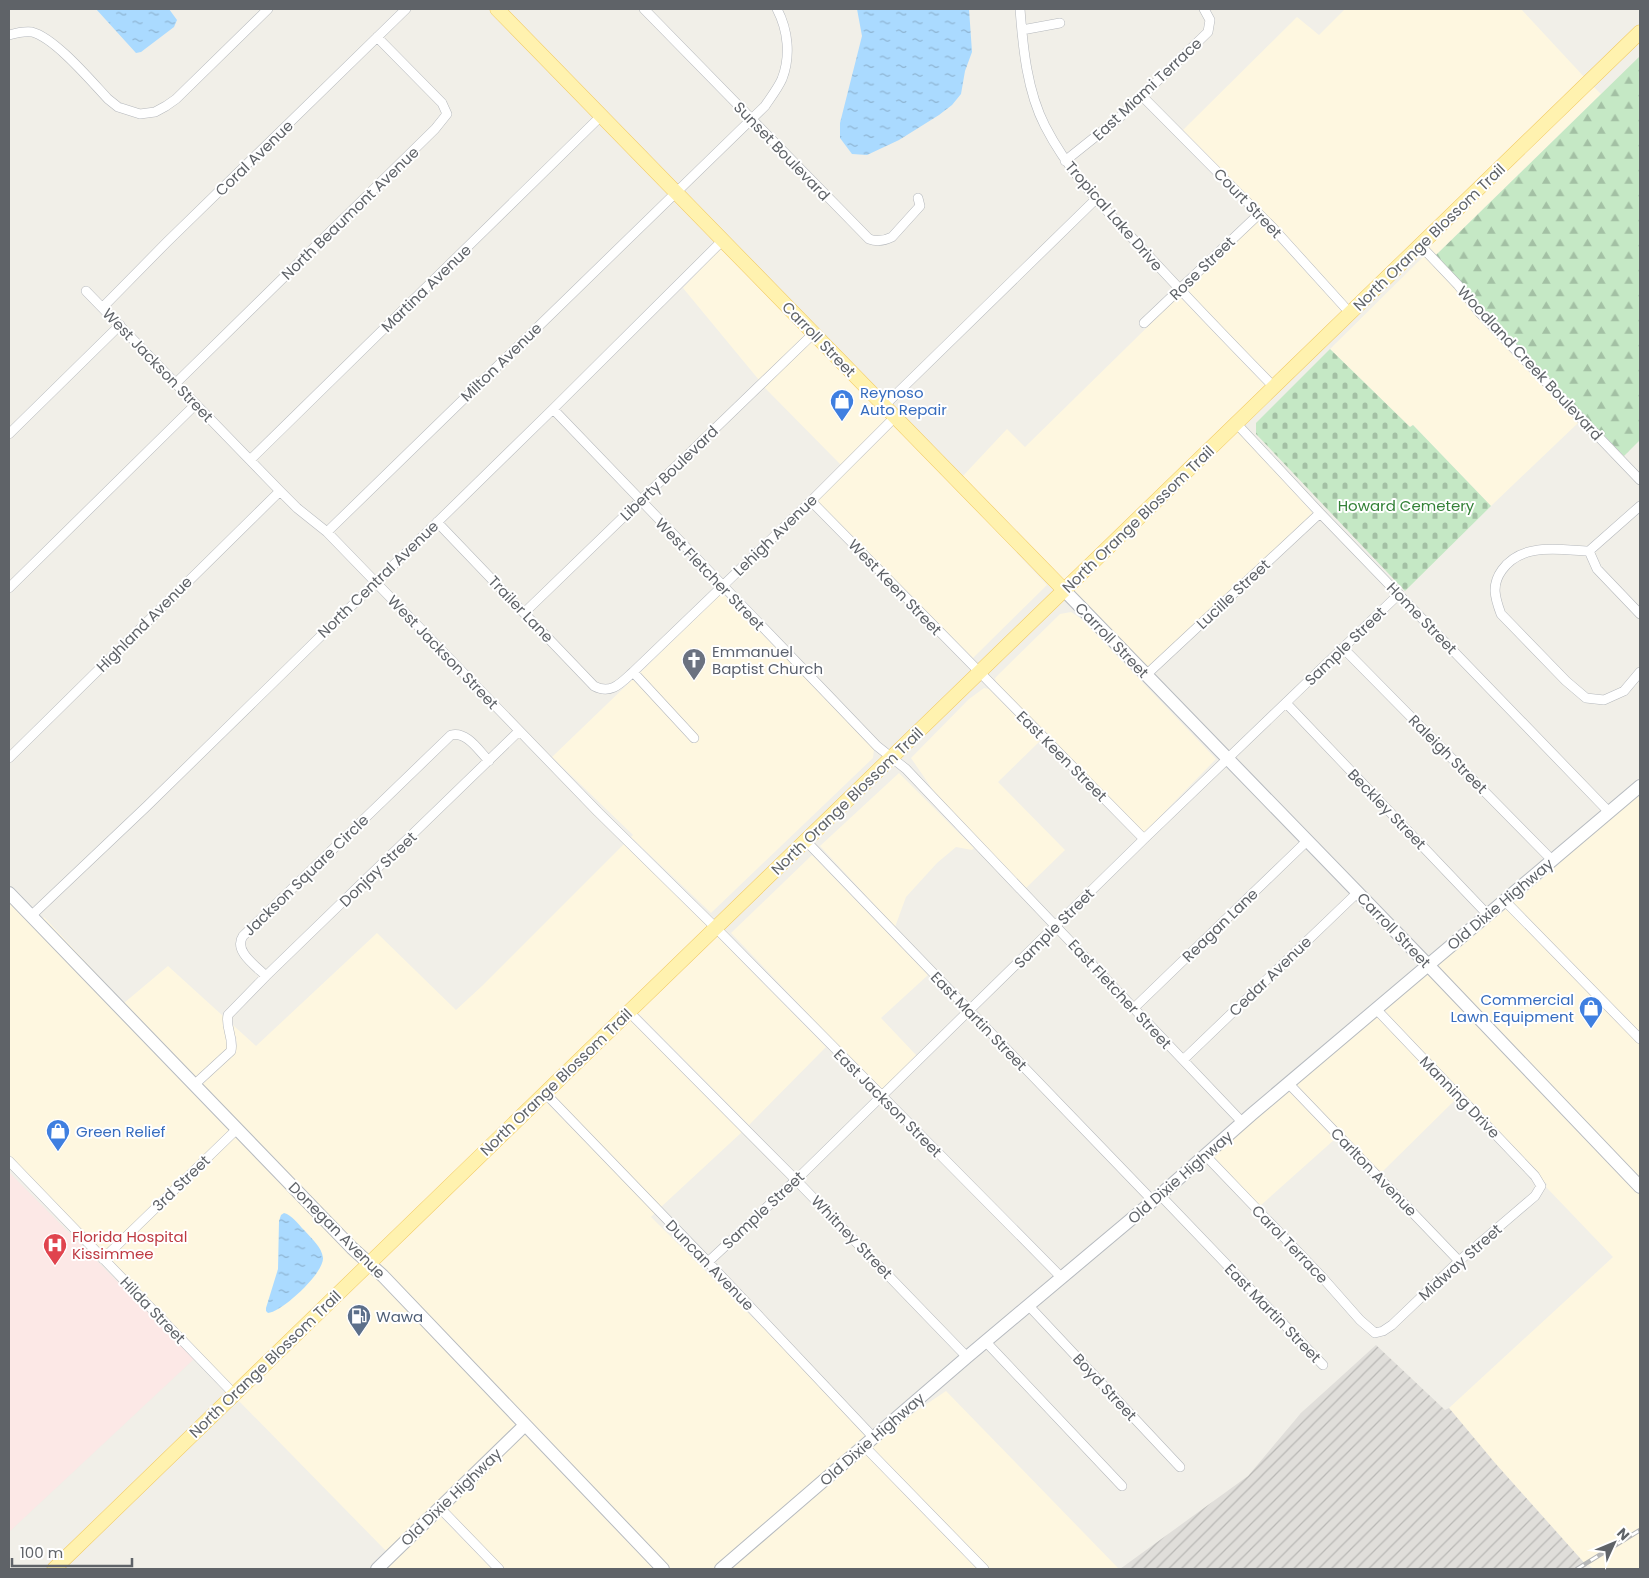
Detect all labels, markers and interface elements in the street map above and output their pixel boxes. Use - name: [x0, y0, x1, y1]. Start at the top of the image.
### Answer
- street label: East Miami Terrace: [1088, 33, 1206, 145]
- street label: Sunset Boulevard: [729, 97, 835, 205]
- street label: Coral Avenue: [210, 115, 298, 201]
- street label: North Beaumont Avenue: [277, 142, 423, 284]
- street label: Tropical Lake Drive: [1060, 157, 1168, 275]
- street label: North Orange Blossom Trail: [1348, 159, 1510, 315]
- street label: Court Street: [1209, 163, 1287, 243]
- street label: Rose Street: [1165, 231, 1239, 305]
- street label: Martina Avenue: [376, 240, 476, 336]
- street label: Woodland Creek Boulevard: [1453, 281, 1607, 445]
- street label: Carroll Street: [777, 297, 861, 381]
- street label: West Jackson Street: [98, 303, 218, 427]
- street label: Milton Avenue: [456, 318, 546, 406]
- place label: Reynoso Auto Repair: [860, 382, 947, 420]
- shop icon: Reynoso Auto Repair: [829, 388, 855, 422]
- street label: Liberty Boulevard: [615, 421, 723, 525]
- street label: North Orange Blossom Trail: [1057, 441, 1219, 597]
- street label: Lehigh Avenue: [728, 490, 822, 580]
- park label: Howard Cemetery: [1338, 495, 1475, 516]
- street label: West Fletcher Street: [651, 513, 769, 635]
- street label: North Central Avenue: [313, 516, 443, 642]
- street label: West Keen Street: [844, 534, 946, 640]
- street label: Lucille Street: [1192, 554, 1274, 634]
- street label: Highland Avenue: [91, 571, 197, 677]
- street label: Trailer Lane: [484, 571, 558, 647]
- street label: Home Street: [1382, 577, 1462, 659]
- street label: West Jackson Street: [383, 590, 503, 714]
- street label: Carroll Street: [1070, 598, 1154, 682]
- street label: Sample Street: [1300, 602, 1390, 690]
- place label: Emmanuel Baptist Church: [712, 641, 823, 679]
- church icon: Emmanuel Baptist Church: [681, 647, 707, 681]
- street label: East Keen Street: [1012, 706, 1112, 806]
- street label: Raleigh Street: [1404, 710, 1492, 798]
- street label: North Orange Blossom Trail: [766, 723, 928, 879]
- street label: Beckley Street: [1343, 764, 1431, 854]
- street label: Jackson Square Circle: [239, 810, 373, 940]
- street label: Donjay Street: [335, 827, 421, 911]
- street label: Old Dixie Highway: [1442, 853, 1558, 955]
- street label: Sample Street: [1009, 883, 1099, 973]
- street label: Reagan Lane: [1177, 883, 1263, 967]
- street label: Carroll Street: [1352, 888, 1436, 972]
- street label: Cedar Avenue: [1224, 931, 1316, 1021]
- street label: East Fletcher Street: [1064, 935, 1176, 1053]
- street label: East Martin Street: [926, 967, 1032, 1075]
- place label: Commercial Lawn Equipment: [1450, 989, 1574, 1027]
- shop icon: Commercial Lawn Equipment: [1578, 995, 1604, 1029]
- street label: North Orange Blossom Trail: [475, 1004, 637, 1160]
- street label: East Jackson Street: [829, 1044, 947, 1162]
- street label: Manning Drive: [1415, 1051, 1505, 1143]
- shop icon: Green Relief: [45, 1118, 71, 1152]
- place label: Green Relief: [76, 1121, 166, 1142]
- street label: Carlton Avenue: [1326, 1123, 1422, 1221]
- street label: Old Dixie Highway: [1123, 1125, 1237, 1228]
- street label: 3rd Street: [148, 1150, 214, 1216]
- street label: Sample Street: [717, 1166, 809, 1254]
- street label: Donegan Avenue: [284, 1177, 390, 1283]
- street label: Whitney Street: [807, 1191, 897, 1283]
- street label: Carol Terrace: [1247, 1200, 1333, 1288]
- street label: Duncan Avenue: [661, 1215, 759, 1315]
- street label: Midway Street: [1414, 1219, 1506, 1305]
- place label: Florida Hospital Kissimmee: [72, 1226, 187, 1264]
- hospital icon: Florida Hospital Kissimmee: [42, 1232, 68, 1266]
- street label: East Martin Street: [1220, 1259, 1326, 1367]
- street label: Hilda Street: [116, 1272, 190, 1348]
- street label: North Orange Blossom Trail: [184, 1286, 346, 1442]
- fuel station icon: Wawa: [346, 1303, 372, 1337]
- place label: Wawa: [376, 1306, 423, 1327]
- street label: Boyd Street: [1068, 1349, 1142, 1425]
- street label: Old Dixie Highway: [815, 1387, 929, 1490]
- street label: Old Dixie Highway: [396, 1443, 506, 1551]
- north arrow: [1589, 1518, 1639, 1568]
- text: N: [1613, 1523, 1634, 1545]
- scale bar: [12, 1536, 132, 1568]
- text: 100 m: [20, 1542, 63, 1563]

